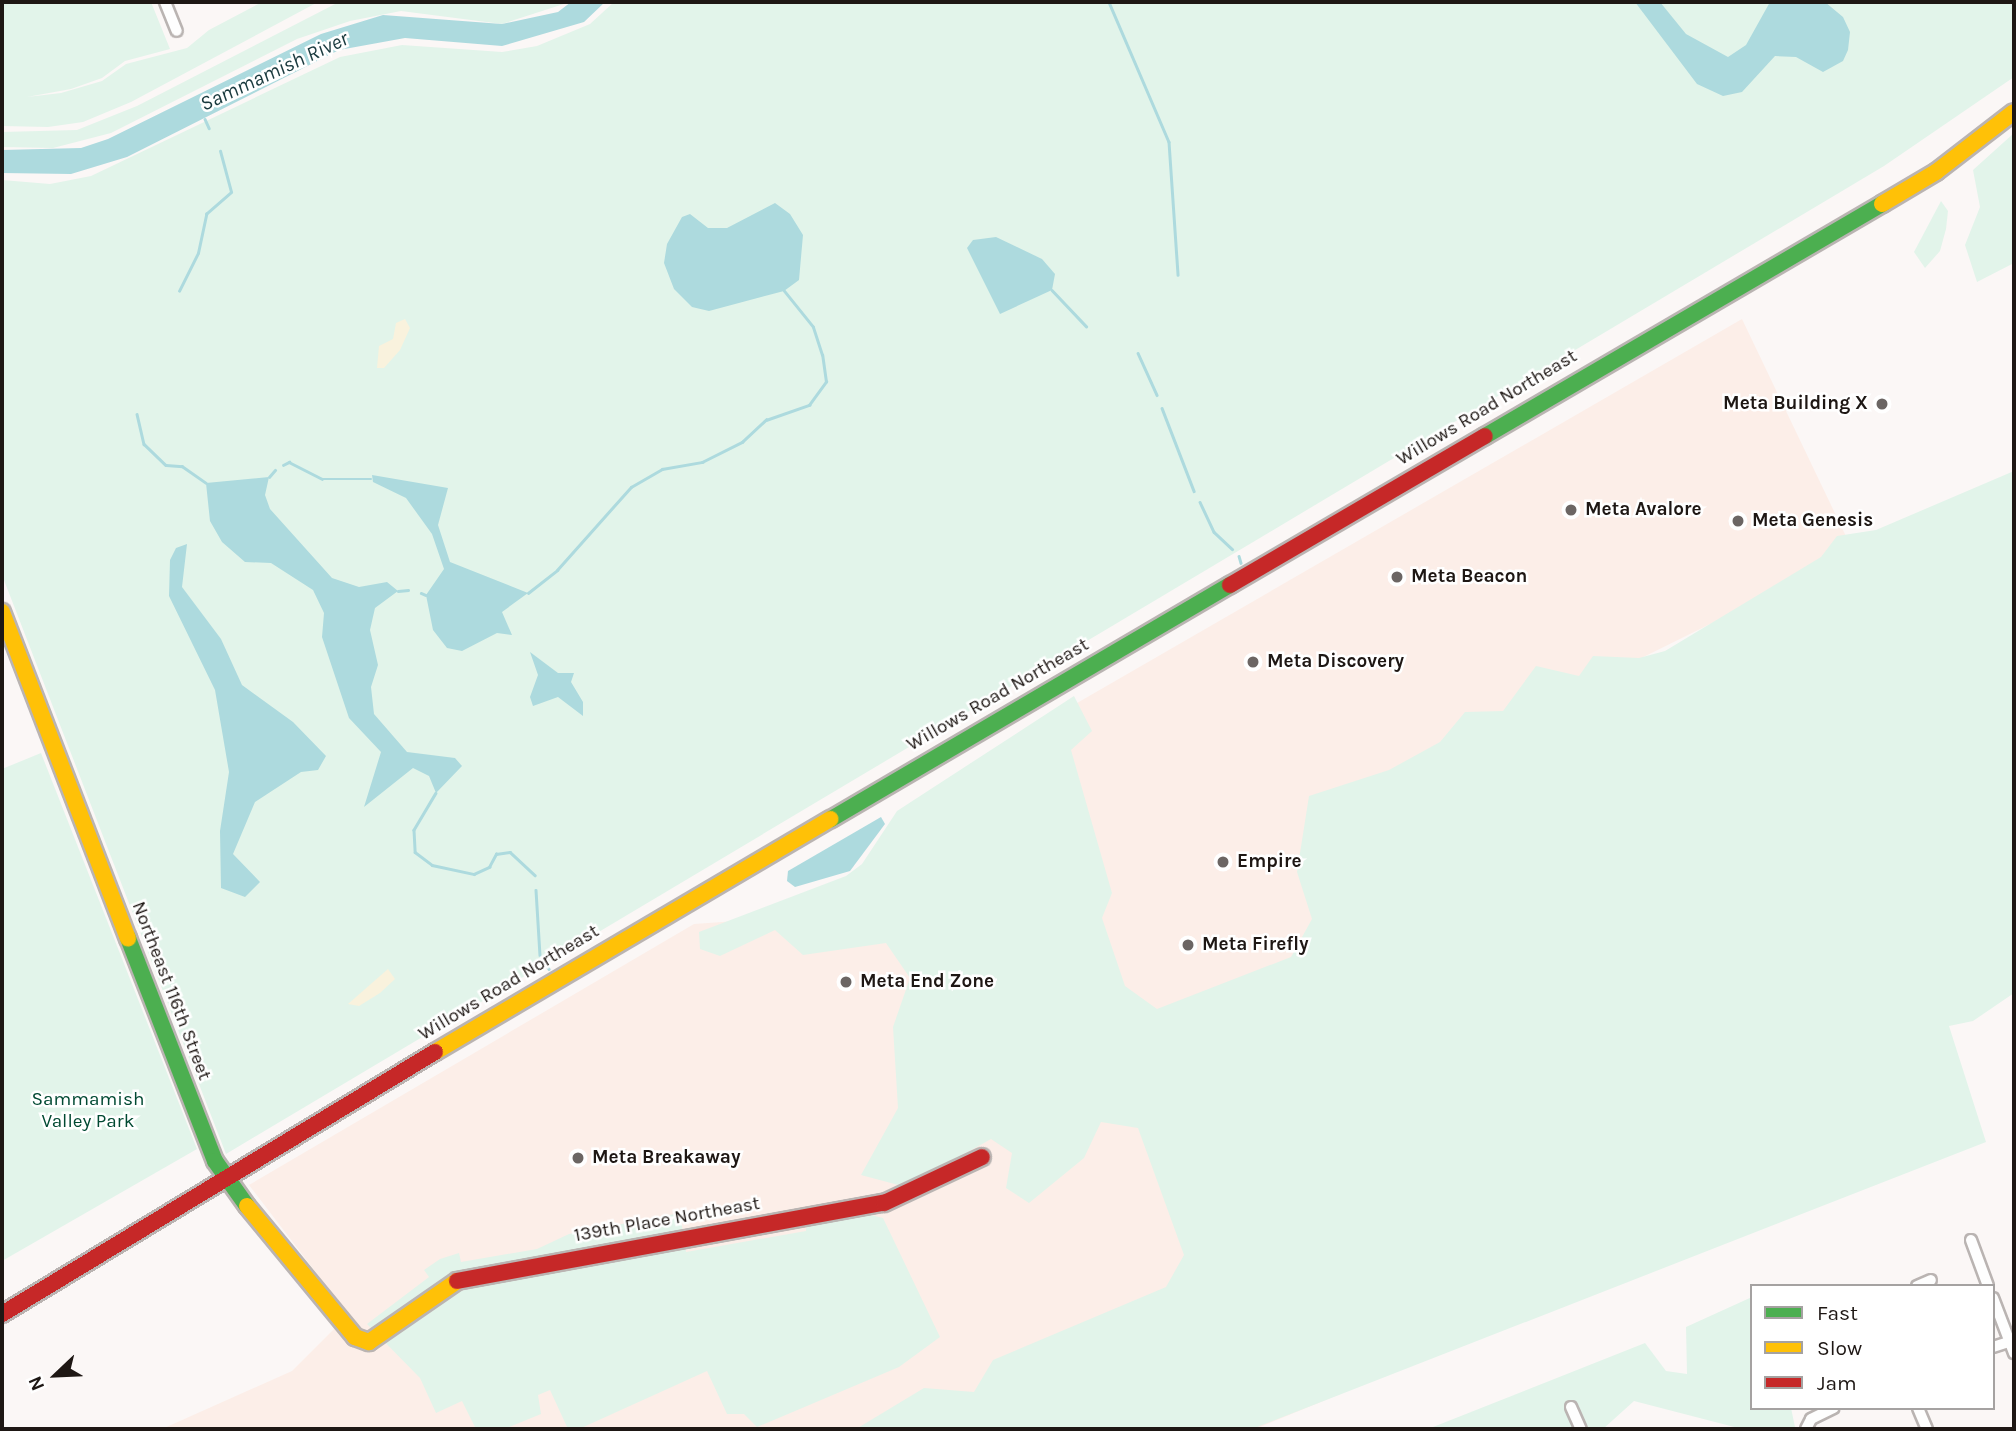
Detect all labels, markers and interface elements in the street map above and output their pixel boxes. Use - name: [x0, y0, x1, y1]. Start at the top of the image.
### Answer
- water label: Sammamish River: [196, 26, 352, 116]
- street label: Willows Road Northeast: [1393, 345, 1581, 471]
- place label: Meta Building X: [1723, 393, 1868, 415]
- marker: Meta Building X: [1874, 396, 1890, 412]
- place label: Meta Avalore: [1585, 499, 1702, 521]
- marker: Meta Avalore: [1563, 502, 1579, 518]
- place label: Meta Genesis: [1752, 510, 1873, 532]
- marker: Meta Genesis: [1730, 513, 1746, 529]
- place label: Meta Beacon: [1411, 566, 1527, 588]
- marker: Meta Beacon: [1389, 569, 1405, 585]
- street label: Willows Road Northeast: [903, 634, 1093, 756]
- place label: Meta Discovery: [1267, 651, 1404, 673]
- marker: Meta Discovery: [1245, 654, 1261, 670]
- place label: Empire: [1237, 851, 1302, 873]
- marker: Empire: [1215, 854, 1231, 870]
- street label: Northeast 116th Street: [126, 898, 216, 1084]
- street label: Willows Road Northeast: [415, 920, 603, 1046]
- place label: Meta Firefly: [1202, 934, 1309, 956]
- marker: Meta Firefly: [1180, 937, 1196, 953]
- place label: Meta End Zone: [860, 971, 994, 993]
- marker: Meta End Zone: [838, 974, 854, 990]
- park label: Sammamish Valley Park: [32, 1089, 144, 1133]
- place label: Meta Breakaway: [592, 1147, 740, 1169]
- marker: Meta Breakaway: [570, 1150, 586, 1166]
- street label: 139th Place Northeast: [572, 1192, 762, 1248]
- legend: [1750, 1284, 1995, 1410]
- text: Fast: [1817, 1301, 1858, 1325]
- text: Slow: [1817, 1336, 1862, 1360]
- north arrow: [21, 1340, 91, 1410]
- text: Jam: [1817, 1371, 1857, 1395]
- text: N: [24, 1373, 49, 1394]

